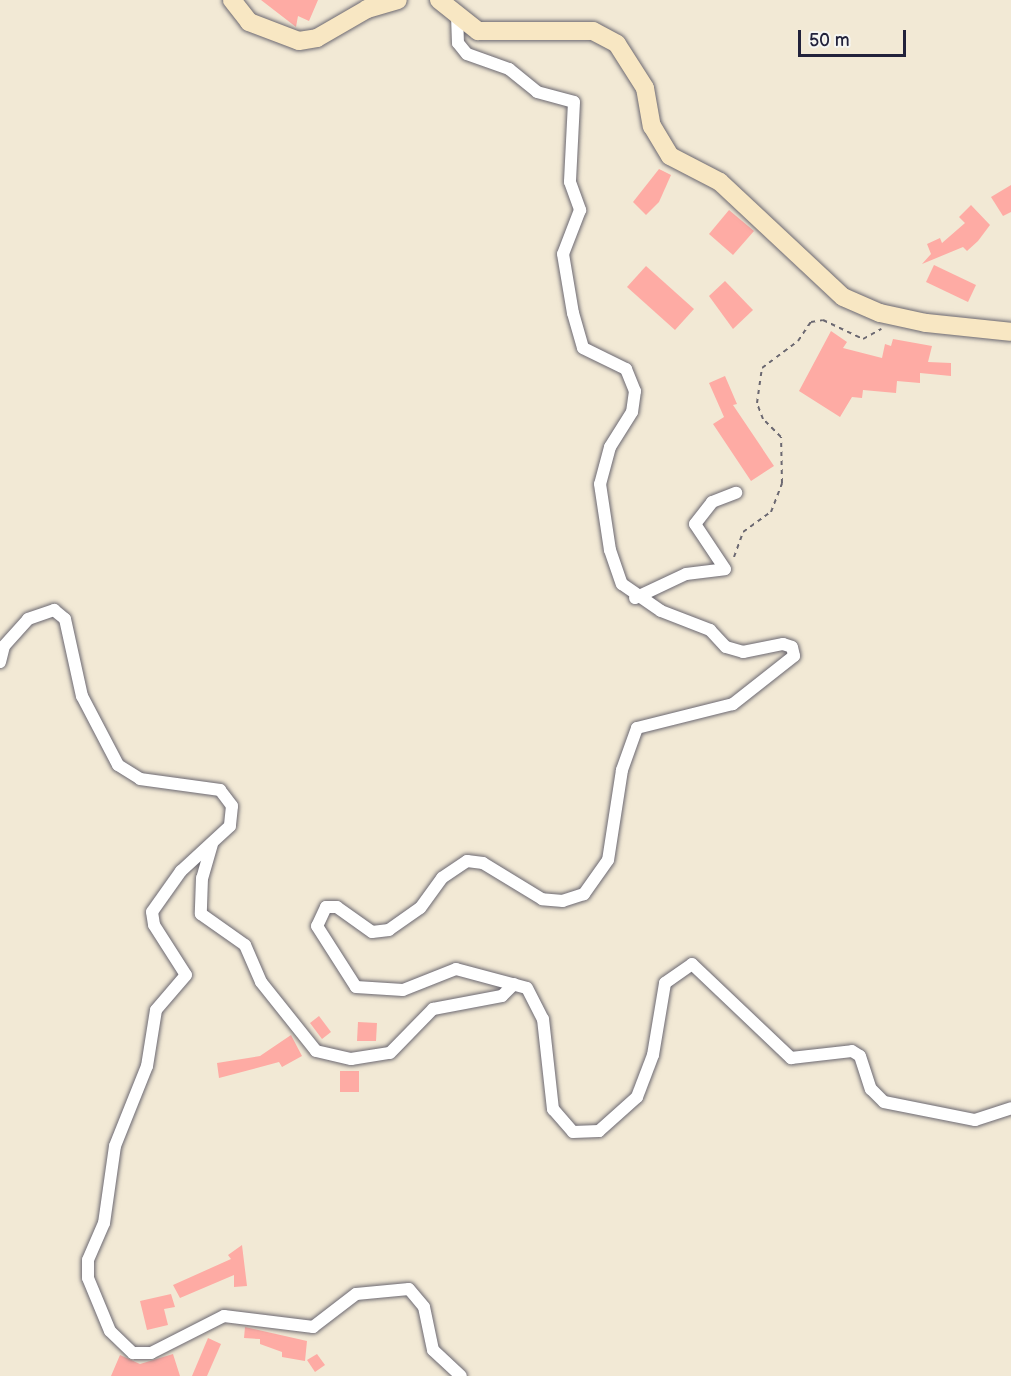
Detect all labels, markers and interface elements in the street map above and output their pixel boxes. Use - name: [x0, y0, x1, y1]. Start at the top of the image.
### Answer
- scale bar: [801, 18, 909, 56]
- text: 50 m: [809, 30, 850, 51]

